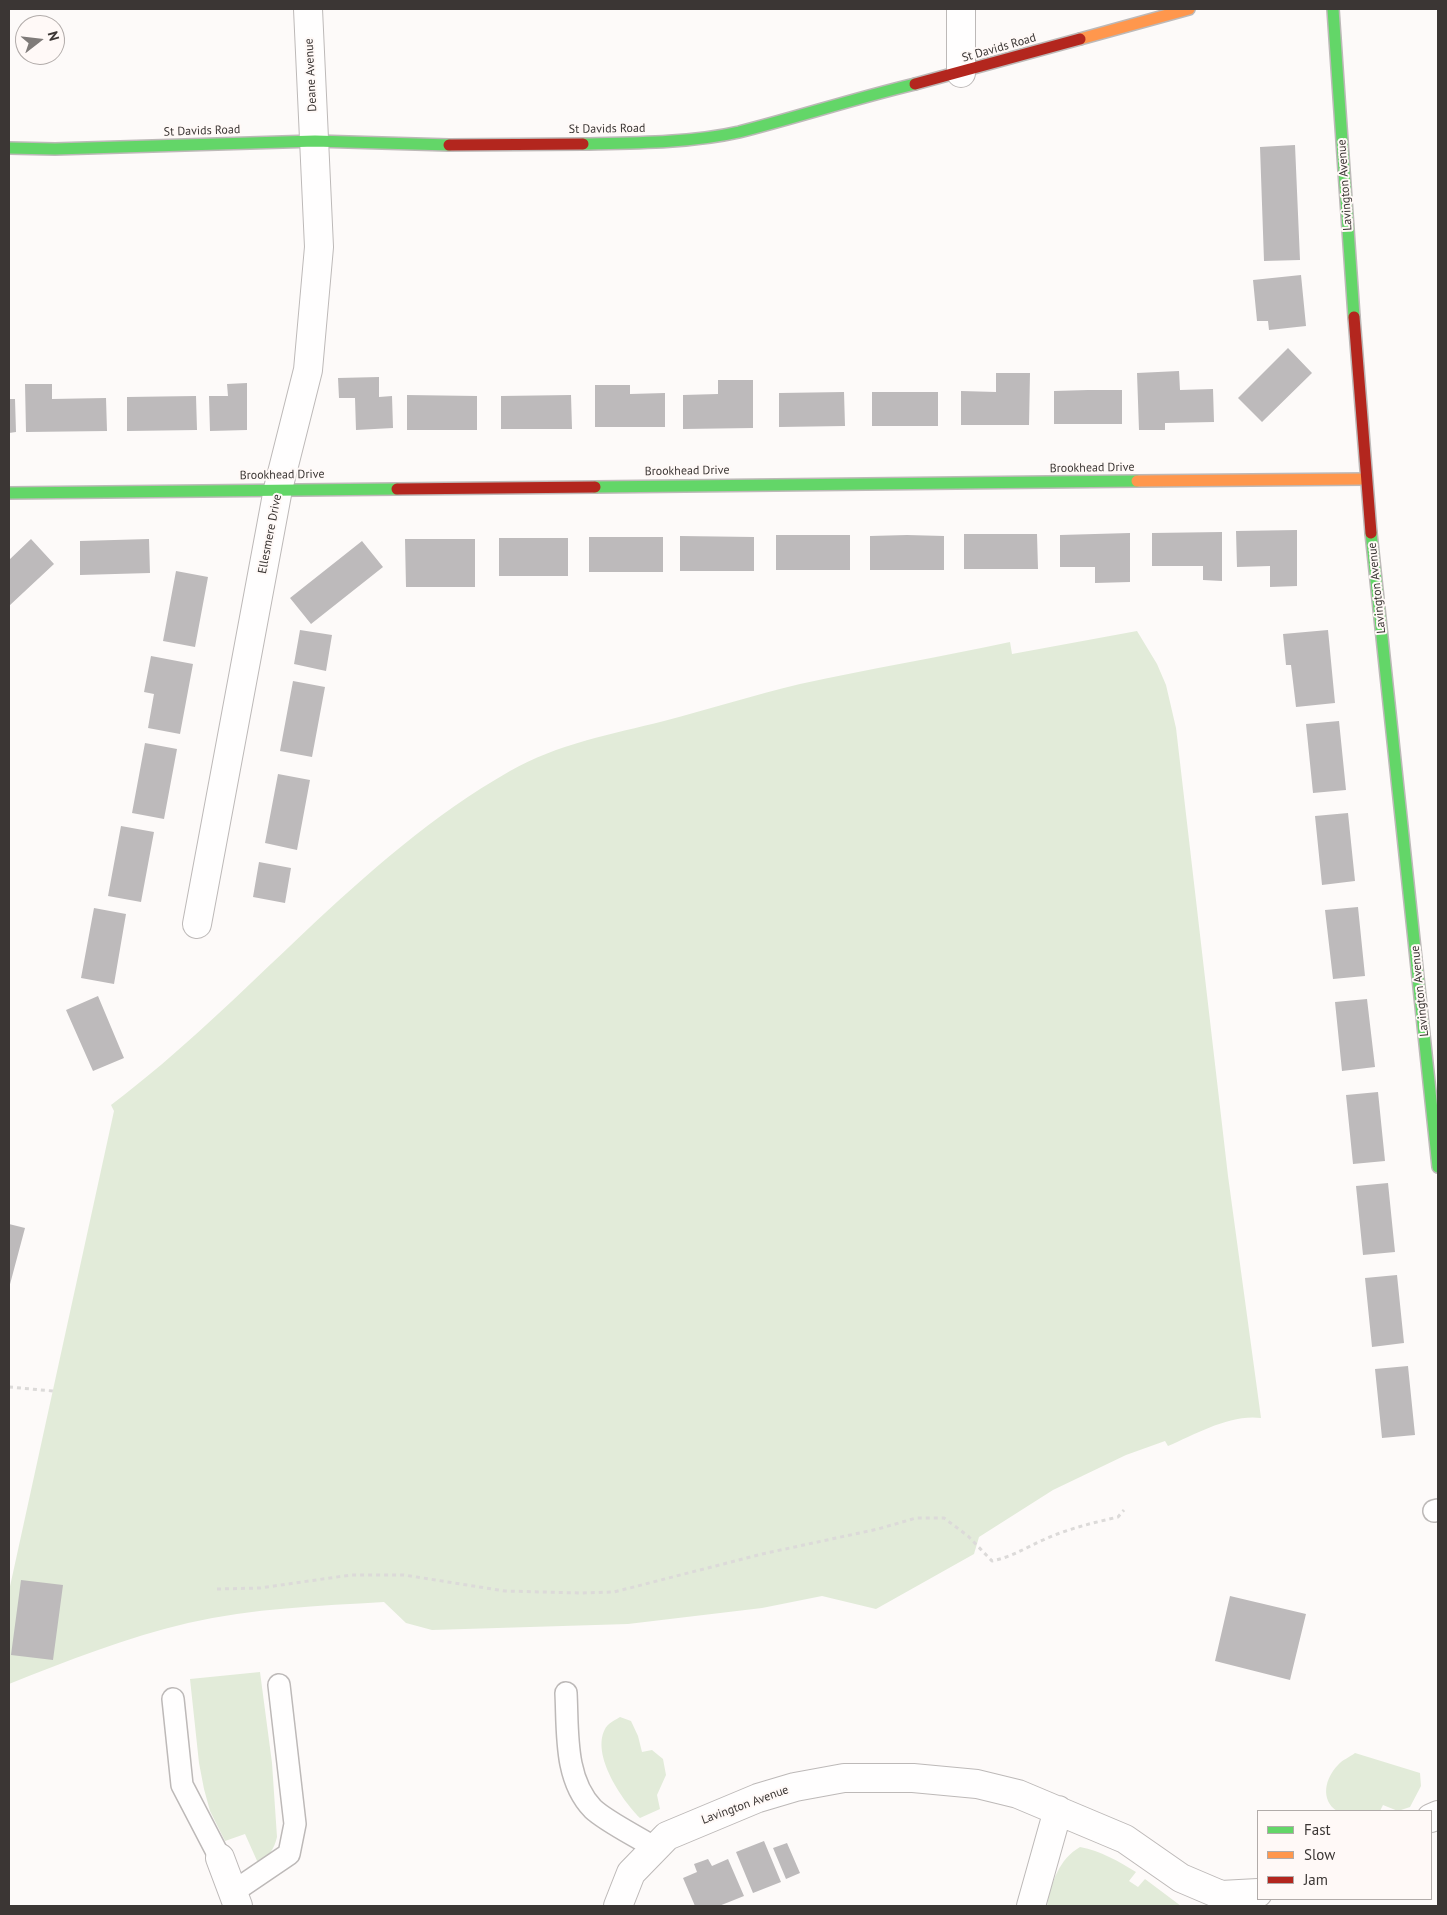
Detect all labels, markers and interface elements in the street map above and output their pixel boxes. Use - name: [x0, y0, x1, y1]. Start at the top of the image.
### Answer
- north arrow: [15, 15, 65, 65]
- text: N: [44, 29, 63, 43]
- street label: St Davids Road: [960, 31, 1038, 65]
- street label: Deane Avenue: [302, 38, 320, 112]
- street label: St Davids Road: [569, 121, 645, 137]
- street label: St Davids Road: [163, 122, 241, 140]
- street label: Lavington Avenue: [1335, 139, 1355, 231]
- street label: Brookhead Drive: [1049, 460, 1135, 476]
- street label: Brookhead Drive: [644, 463, 730, 479]
- street label: Brookhead Drive: [239, 467, 325, 483]
- street label: Ellesmere Drive: [255, 493, 285, 575]
- street label: Lavington Avenue: [1365, 542, 1389, 634]
- street label: Lavington Avenue: [1408, 945, 1432, 1037]
- street label: Lavington Avenue: [700, 1783, 790, 1827]
- legend: [1257, 1810, 1432, 1900]
- text: Fast: [1304, 1820, 1331, 1839]
- text: Slow: [1304, 1845, 1335, 1864]
- text: Jam: [1304, 1870, 1328, 1889]

